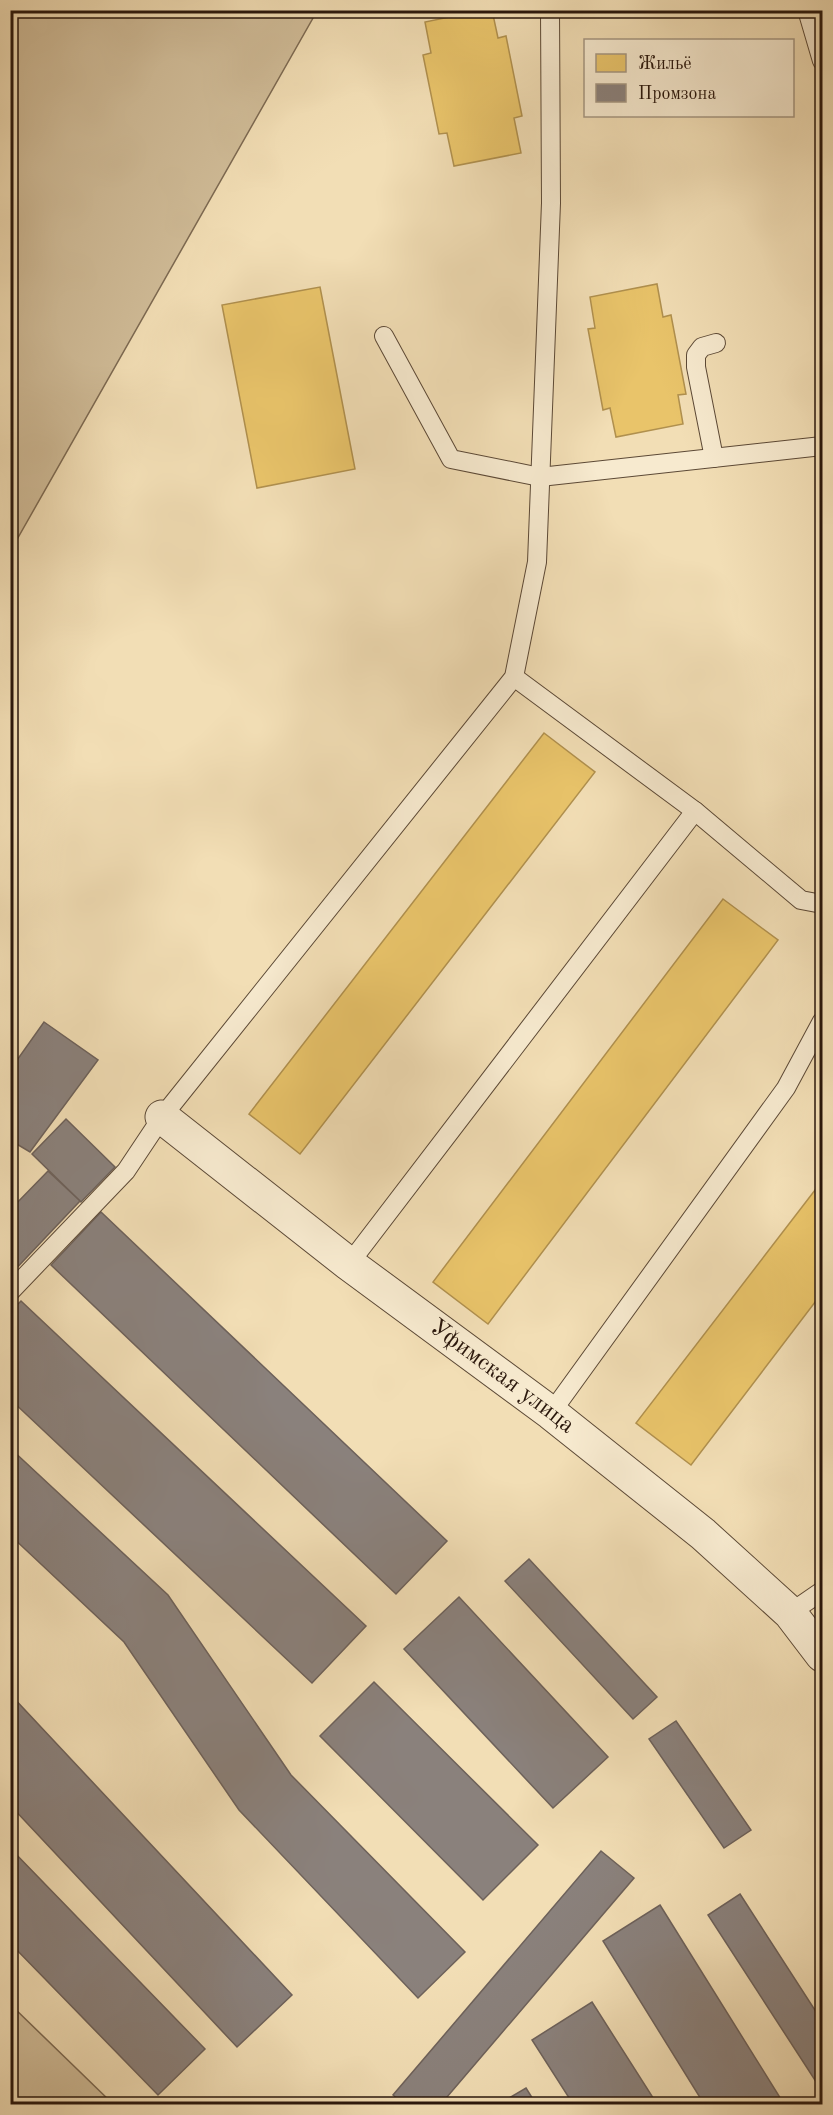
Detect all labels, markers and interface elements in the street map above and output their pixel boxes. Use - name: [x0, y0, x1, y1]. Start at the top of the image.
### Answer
- legend: [584, 39, 794, 117]
- text: Жильё: [638, 55, 692, 73]
- text: Промзона: [638, 85, 716, 103]
- street label: Уфимская улица: [425, 1316, 579, 1439]

